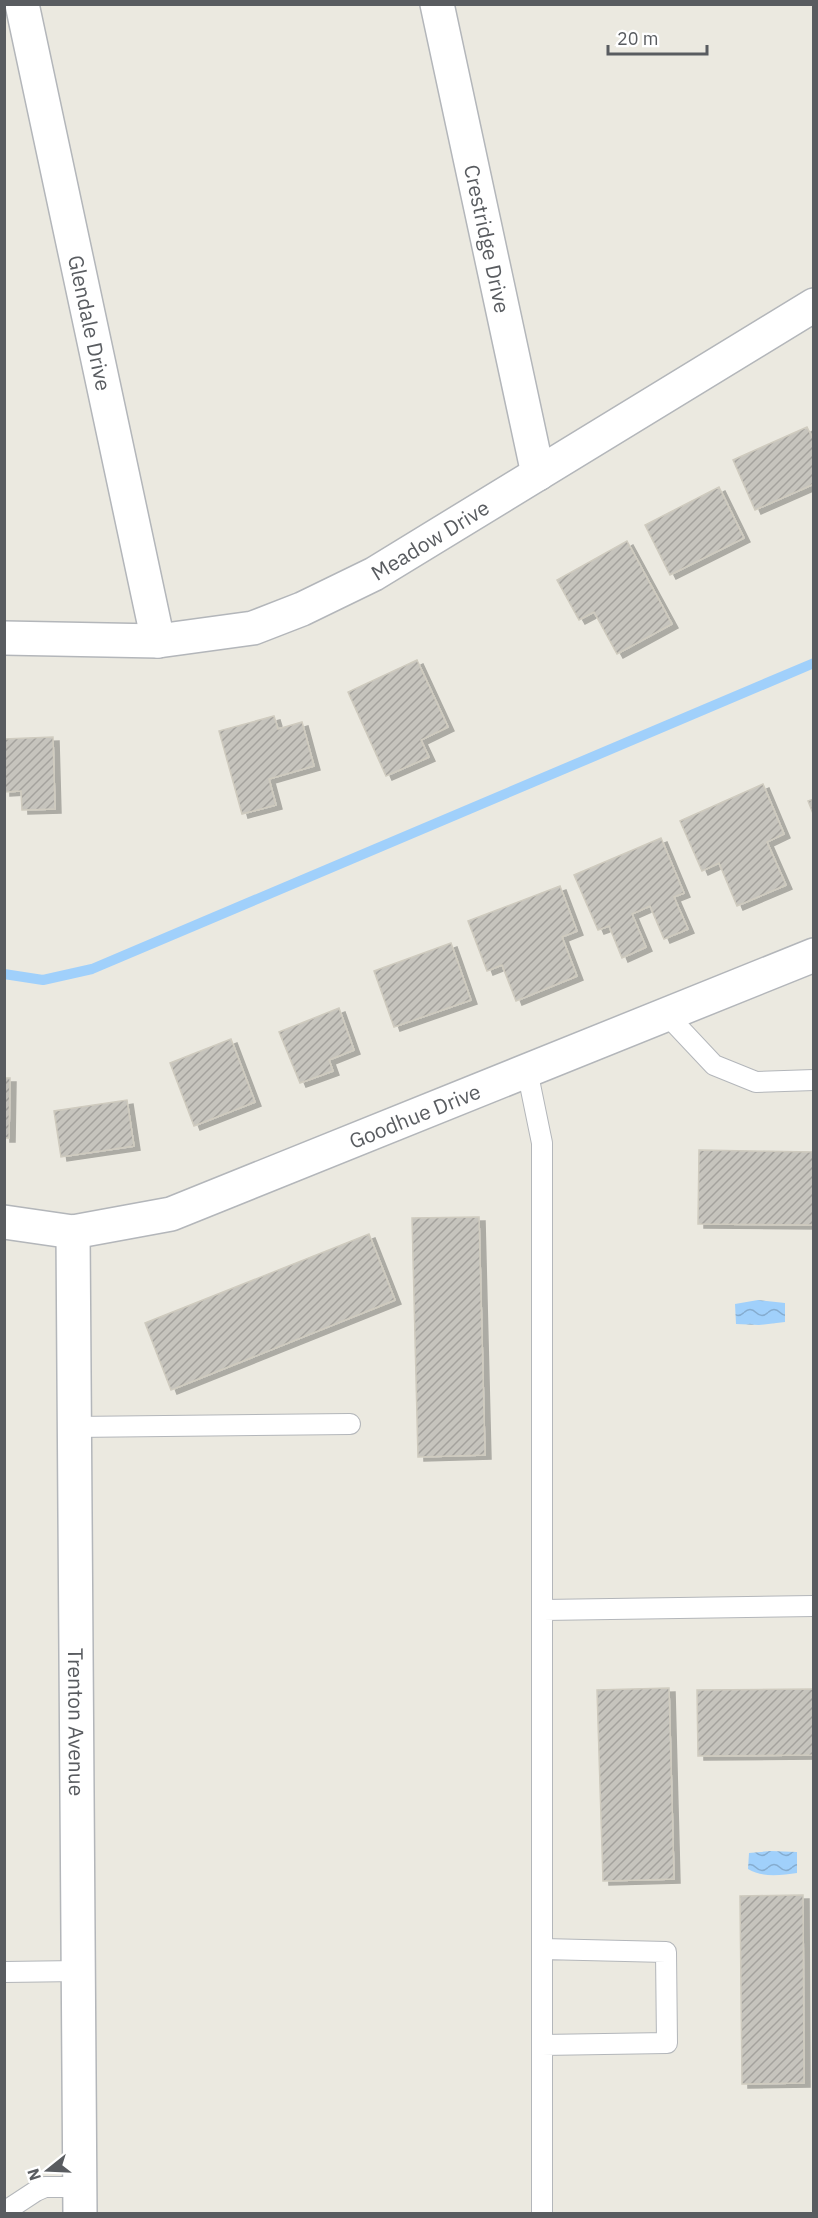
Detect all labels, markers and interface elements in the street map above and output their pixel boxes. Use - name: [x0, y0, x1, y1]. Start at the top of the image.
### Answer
- scale bar: [608, 18, 707, 56]
- text: 20 m: [617, 27, 659, 50]
- street label: Crestridge Drive: [458, 162, 517, 315]
- street label: Glendale Drive: [62, 252, 118, 393]
- street label: Meadow Drive: [366, 493, 494, 587]
- street label: Goodhue Drive: [345, 1077, 485, 1155]
- street label: Trenton Avenue: [62, 1648, 91, 1796]
- north arrow: [18, 2140, 78, 2200]
- text: N: [22, 2166, 45, 2183]

